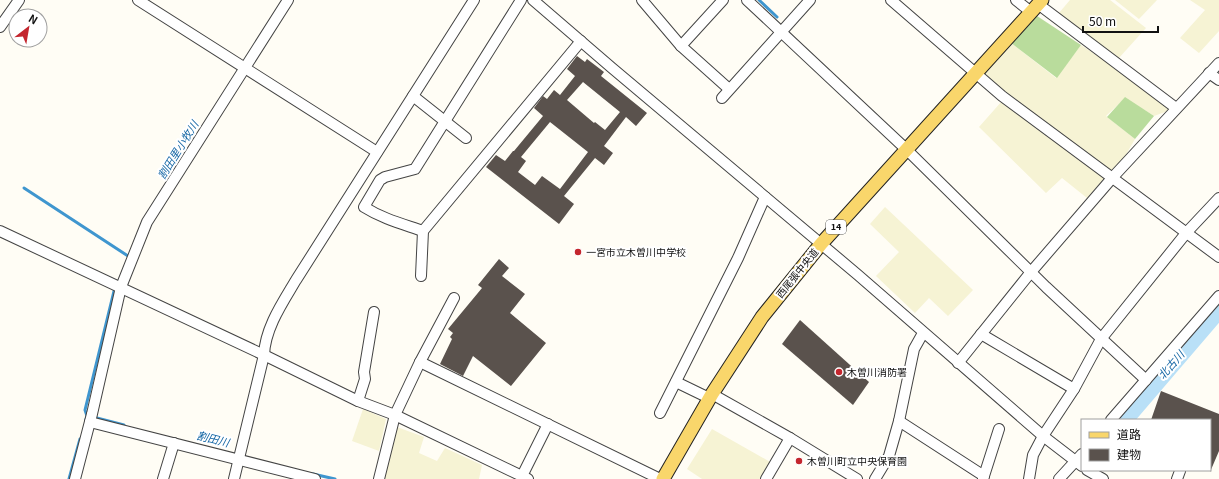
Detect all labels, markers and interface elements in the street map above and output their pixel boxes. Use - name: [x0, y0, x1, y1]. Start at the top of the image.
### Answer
- north arrow: [8, 8, 48, 48]
- scale bar: [1083, 8, 1158, 34]
- text: N: [26, 10, 41, 28]
- text: 50 m: [1089, 12, 1116, 29]
- water label: 割田里小牧川: [153, 116, 202, 182]
- road number: 14: [826, 220, 846, 234]
- place label: 一宮市立木曽川中学校: [586, 244, 686, 259]
- street label: 西尾張中央道: [772, 245, 821, 301]
- marker: 一宮市立木曽川中学校: [573, 247, 583, 257]
- water label: 北古川: [1153, 346, 1188, 382]
- place label: 木曽川消防署: [847, 364, 907, 379]
- marker: 木曽川消防署: [834, 367, 844, 377]
- legend: [1081, 419, 1211, 471]
- text: 道路: [1117, 425, 1141, 442]
- water label: 割田川: [195, 426, 232, 450]
- text: 建物: [1117, 445, 1141, 462]
- place label: 木曽川町立中央保育園: [807, 453, 907, 468]
- marker: 木曽川町立中央保育園: [794, 456, 804, 466]

